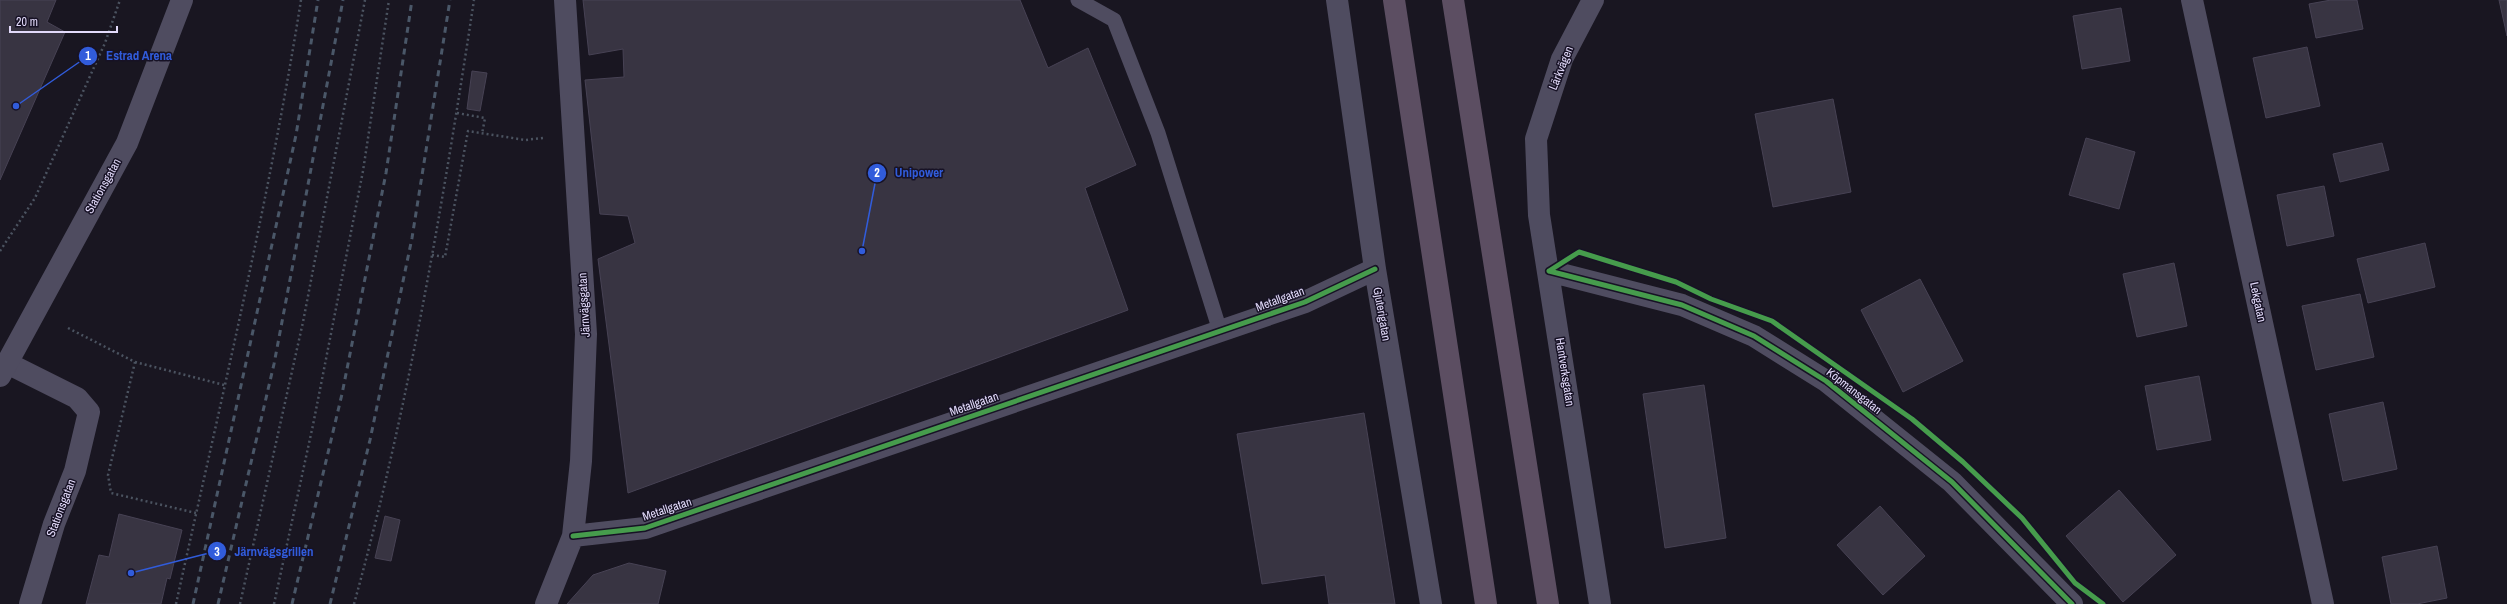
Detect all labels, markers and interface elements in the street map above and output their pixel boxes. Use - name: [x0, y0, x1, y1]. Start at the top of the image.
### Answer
- scale bar: [10, 8, 117, 34]
- text: 20 m: [16, 14, 38, 30]
- callout: Estrad Arena: [78, 43, 180, 68]
- street label: Lärkvägen: [1545, 44, 1577, 92]
- text: Estrad Arena: [106, 47, 172, 64]
- text: 1: [85, 48, 91, 64]
- street label: Stationsgatan: [81, 156, 125, 216]
- callout: Unipower: [867, 160, 951, 185]
- text: Unipower: [895, 164, 944, 181]
- text: 2: [874, 165, 880, 181]
- street label: Järnvägsgatan: [574, 272, 594, 338]
- street label: Lekgatan: [2246, 281, 2270, 323]
- street label: Metallgatan: [1253, 283, 1307, 315]
- street label: Gjuterigatan: [1369, 286, 1395, 342]
- street label: Hantverksgatan: [1552, 337, 1578, 407]
- street label: Köpmansgatan: [1823, 364, 1885, 418]
- street label: Metallgatan: [947, 388, 1001, 420]
- street label: Stationsgatan: [43, 477, 79, 539]
- street label: Metallgatan: [640, 494, 694, 524]
- callout: Järnvägsgrillen: [207, 539, 322, 564]
- text: Järnvägsgrillen: [235, 543, 313, 560]
- text: 3: [214, 544, 220, 560]

